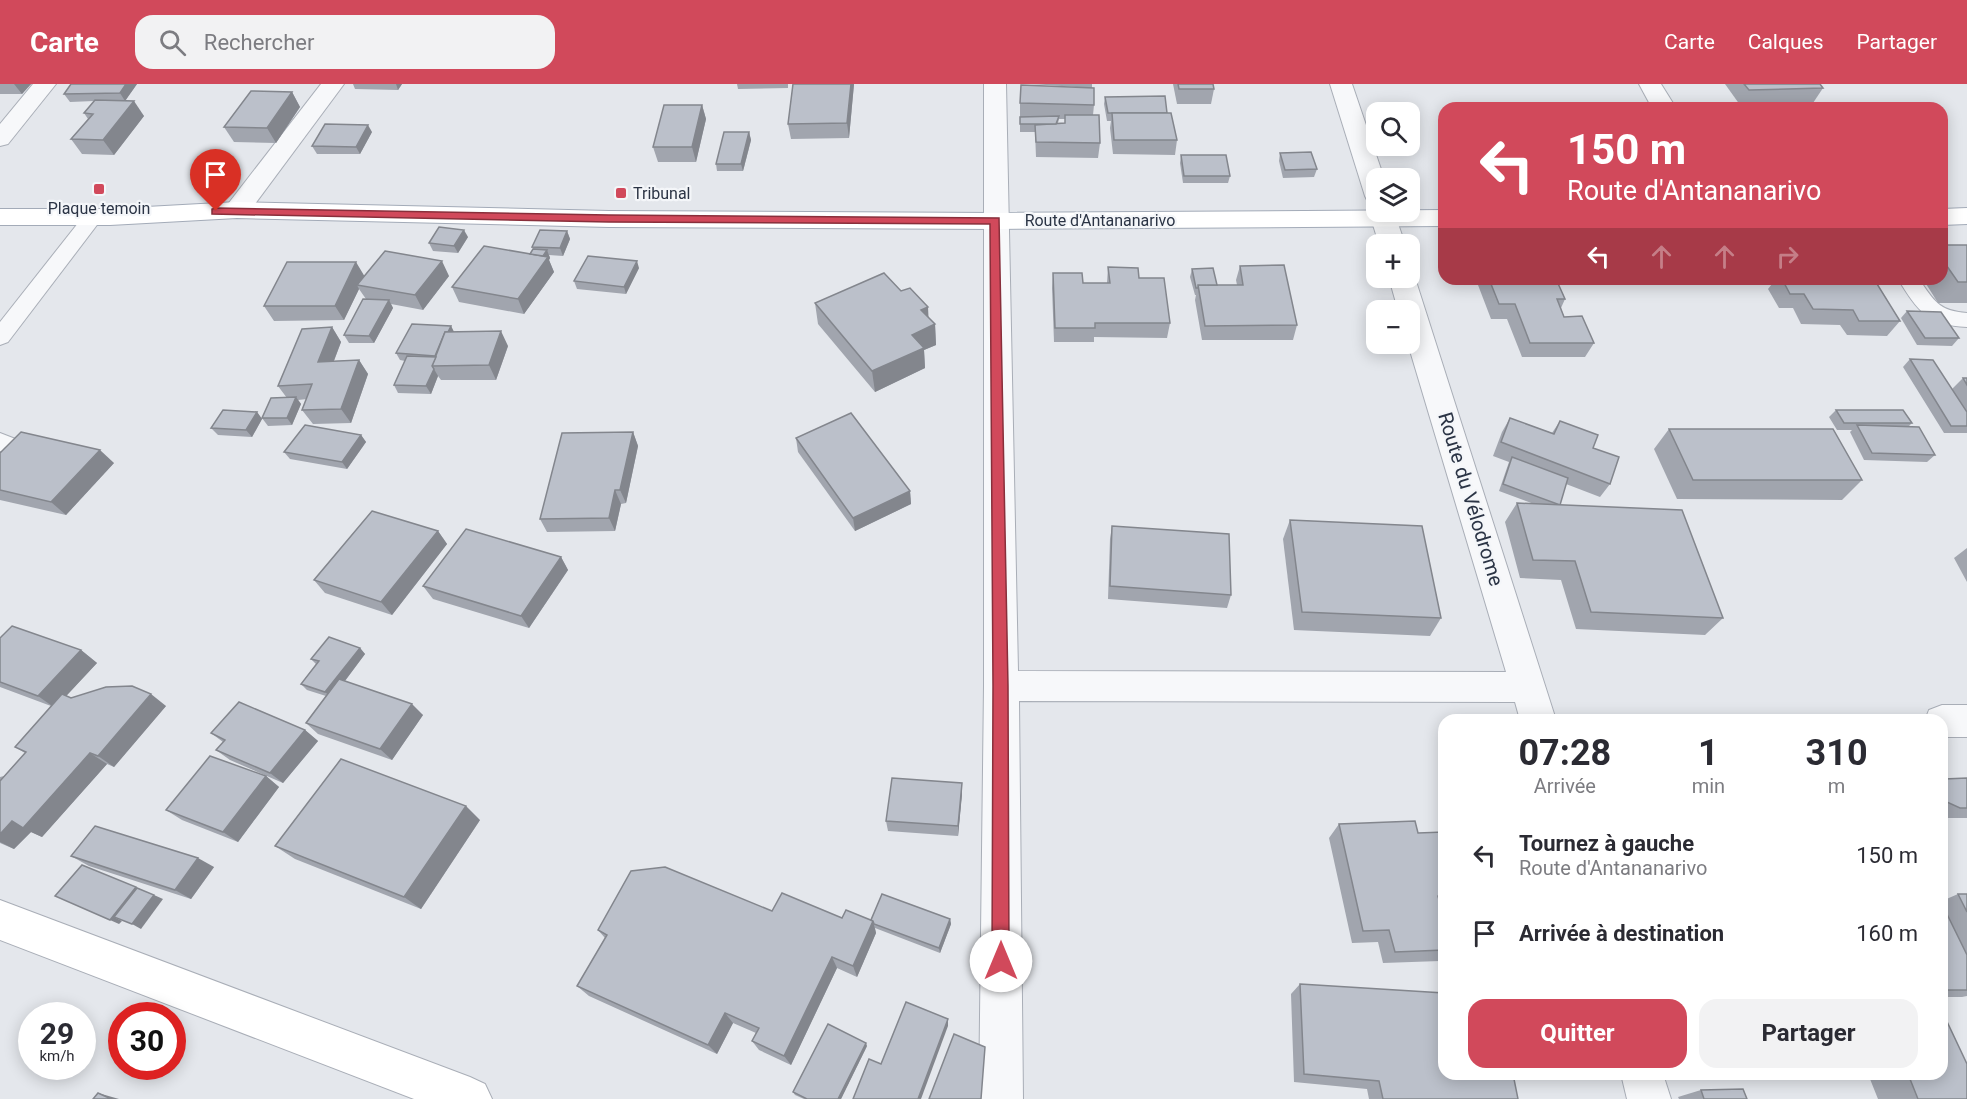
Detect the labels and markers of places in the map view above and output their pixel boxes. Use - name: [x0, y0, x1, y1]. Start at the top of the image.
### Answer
- pin: [190, 149, 241, 211]
- marker: Plaque temoin: [92, 182, 106, 196]
- place label: Tribunal: [633, 184, 691, 203]
- marker: Tribunal: [614, 186, 628, 200]
- place label: Plaque temoin: [48, 199, 150, 218]

